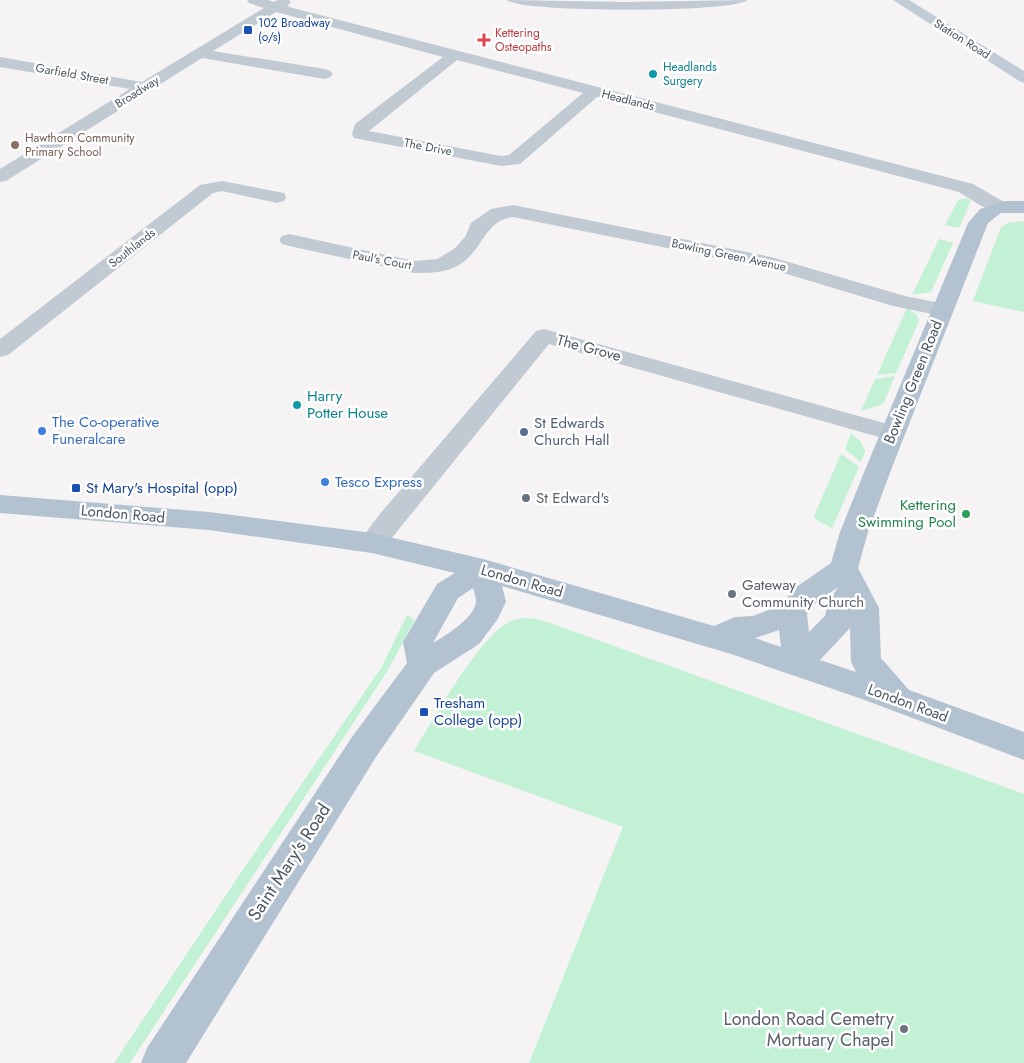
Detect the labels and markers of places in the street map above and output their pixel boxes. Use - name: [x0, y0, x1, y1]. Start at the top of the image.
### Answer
- place label: 102 Broadway (o/s): [258, 14, 331, 46]
- marker: 102 Broadway (o/s): [242, 24, 254, 36]
- place label: Kettering Osteopaths: [495, 24, 552, 56]
- marker: Kettering Osteopaths: [477, 33, 491, 47]
- place label: Headlands Surgery: [663, 58, 717, 90]
- marker: Headlands Surgery: [647, 68, 659, 80]
- place label: Hawthorn Community Primary School: [25, 129, 135, 161]
- marker: Hawthorn Community Primary School: [9, 139, 21, 151]
- place label: Harry Potter House: [307, 385, 388, 424]
- marker: Harry Potter House: [291, 399, 303, 411]
- place label: The Co-operative Funeralcare: [52, 411, 159, 450]
- place label: St Edwards Church Hall: [534, 412, 609, 451]
- marker: The Co-operative Funeralcare: [36, 425, 48, 437]
- marker: St Edwards Church Hall: [518, 426, 530, 438]
- place label: Tesco Express: [335, 471, 422, 493]
- marker: Tesco Express: [319, 476, 331, 488]
- place label: St Mary's Hospital (opp): [86, 477, 238, 499]
- marker: St Mary's Hospital (opp): [70, 482, 82, 494]
- place label: St Edward's: [536, 487, 609, 509]
- marker: St Edward's: [520, 492, 532, 504]
- place label: Kettering Swimming Pool: [858, 494, 956, 533]
- marker: Kettering Swimming Pool: [960, 508, 972, 520]
- place label: Gateway Community Church: [742, 574, 864, 613]
- marker: Gateway Community Church: [726, 588, 738, 600]
- place label: Tresham College (opp): [434, 692, 522, 731]
- marker: Tresham College (opp): [418, 706, 430, 718]
- place label: London Road Cemetry Mortuary Chapel: [724, 1006, 894, 1053]
- marker: London Road Cemetry Mortuary Chapel: [898, 1023, 910, 1035]

